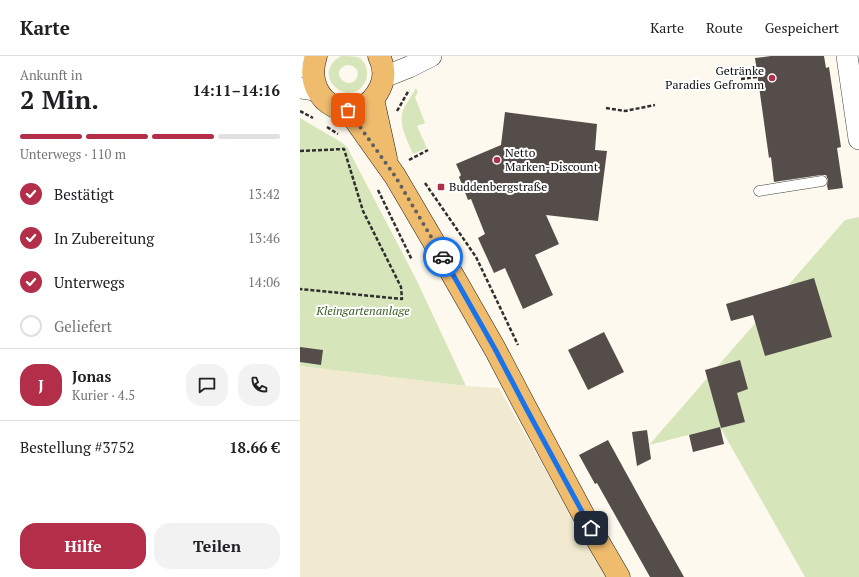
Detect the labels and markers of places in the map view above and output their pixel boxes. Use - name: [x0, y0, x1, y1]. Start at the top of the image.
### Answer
- place label: Getränke Paradies Gefromm: [665, 63, 765, 92]
- marker: Getränke Paradies Gefromm: [767, 73, 777, 83]
- pin: [331, 93, 365, 127]
- place label: Netto Marken-Discount: [505, 145, 599, 174]
- marker: Netto Marken-Discount: [492, 155, 502, 165]
- place label: Buddenbergstraße: [449, 179, 547, 194]
- marker: Buddenbergstraße: [436, 182, 446, 192]
- pin: [574, 511, 608, 545]

